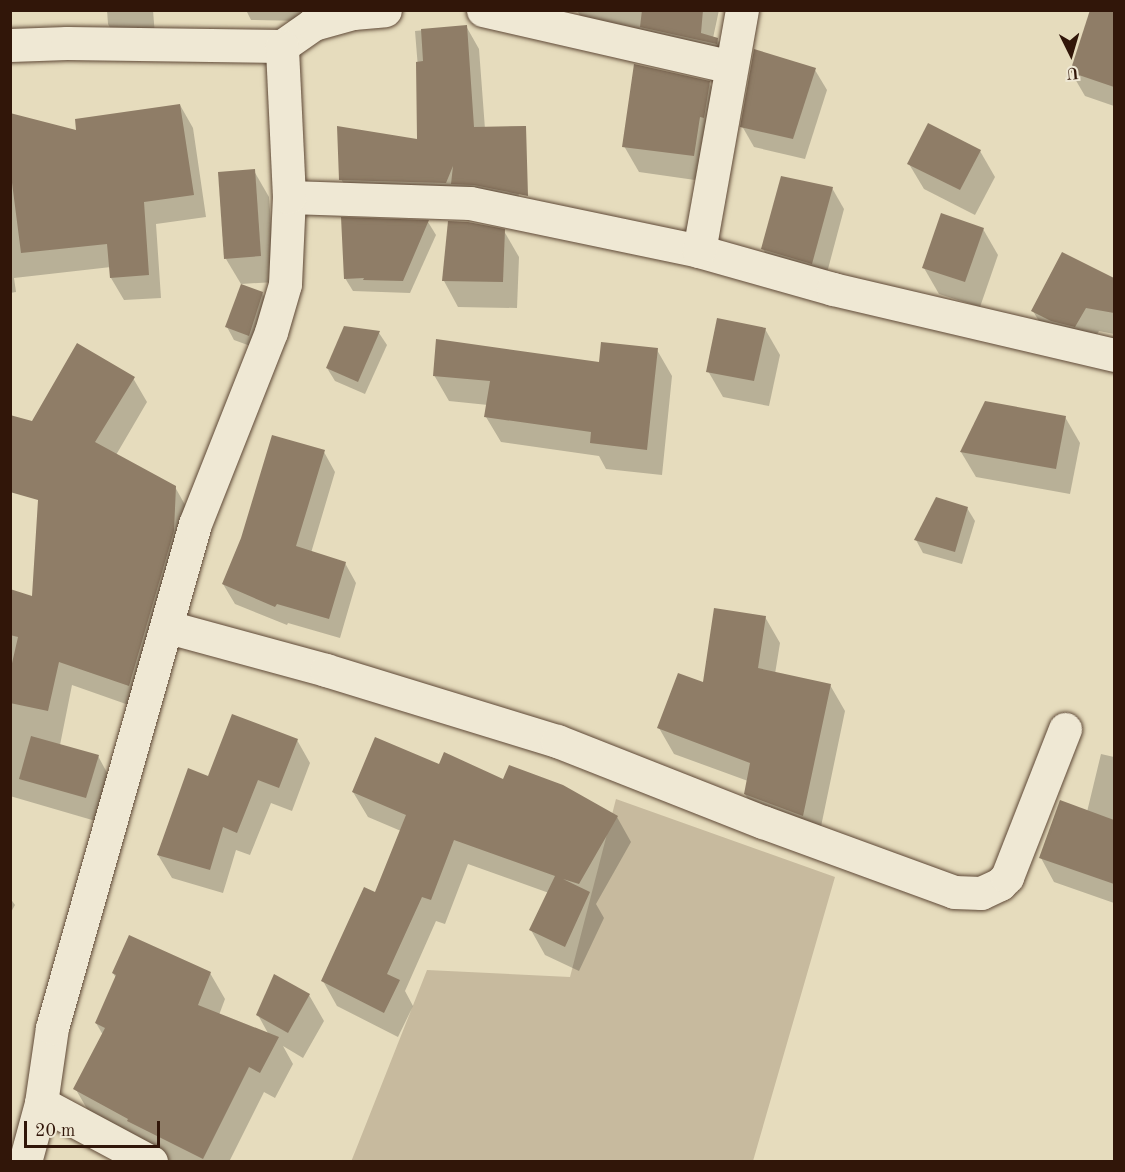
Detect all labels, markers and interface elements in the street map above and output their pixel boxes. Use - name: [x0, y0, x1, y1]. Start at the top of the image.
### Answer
- north arrow: [1041, 24, 1101, 84]
- text: U: [1066, 63, 1080, 80]
- scale bar: [27, 1109, 164, 1147]
- text: 20 m: [35, 1122, 75, 1140]

